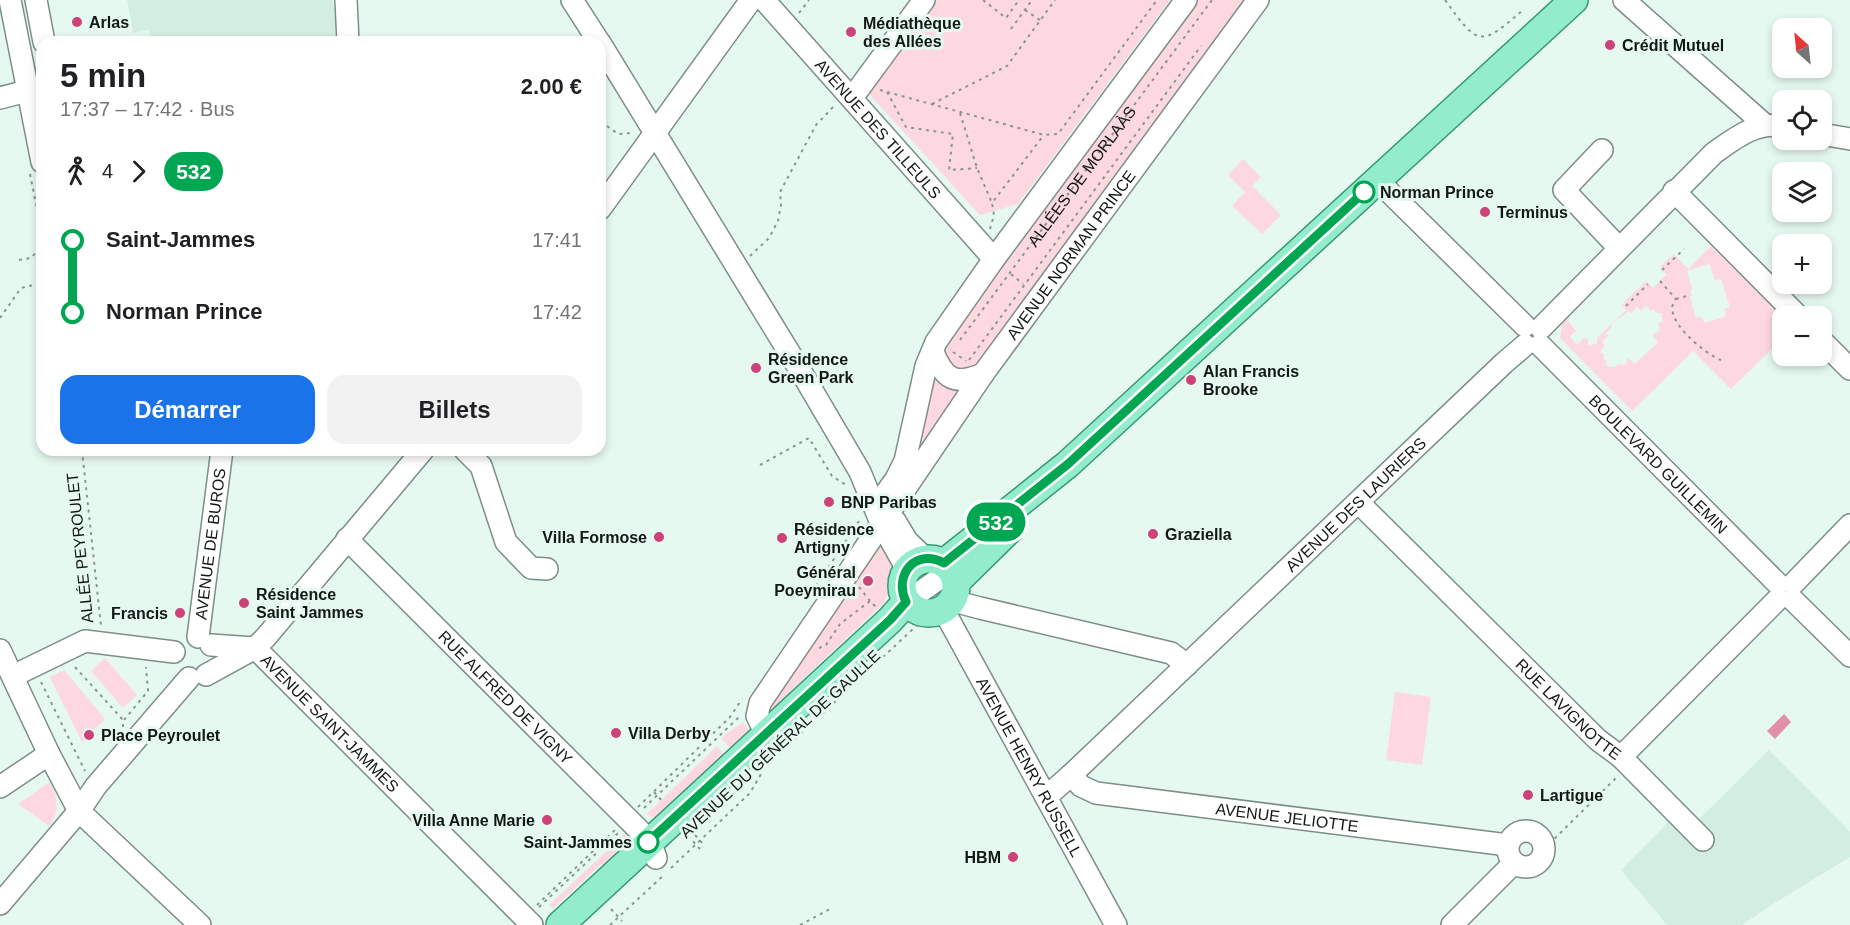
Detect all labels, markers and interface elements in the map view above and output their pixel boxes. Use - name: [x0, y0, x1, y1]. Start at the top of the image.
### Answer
- place label: Arlas: [89, 14, 129, 31]
- marker: Arlas: [70, 15, 84, 29]
- place label: Médiathèque des Allées: [863, 15, 961, 50]
- north arrow: [1772, 18, 1832, 78]
- map controls: [1772, 18, 1832, 366]
- marker: Médiathèque des Allées: [844, 25, 858, 39]
- place label: Crédit Mutuel: [1622, 37, 1724, 54]
- marker: Crédit Mutuel: [1603, 38, 1617, 52]
- street label: AVENUE DES TILLEULS: [812, 56, 944, 202]
- text: 5 min: [60, 57, 146, 94]
- text: 2.00 €: [521, 74, 582, 99]
- button: locate: [1772, 90, 1832, 150]
- text: 17:37 – 17:42 · Bus: [60, 98, 235, 120]
- street label: ALLÉES DE MORLAÀS: [1024, 103, 1139, 249]
- icon: walk: [60, 155, 93, 188]
- icon: forward: [122, 155, 155, 188]
- text: 4: [102, 160, 113, 182]
- text: 532: [176, 160, 211, 183]
- button: layers: [1772, 162, 1832, 222]
- street label: AVENUE NORMAN PRINCE: [1003, 167, 1138, 342]
- marker: Norman Prince: [1353, 181, 1375, 203]
- place label: Norman Prince: [1380, 184, 1494, 201]
- place label: Terminus: [1497, 204, 1568, 221]
- marker: Terminus: [1478, 205, 1492, 219]
- text: Saint-Jammes: [106, 227, 255, 252]
- text: 17:41: [532, 229, 582, 251]
- button: +: [1772, 234, 1832, 294]
- text: Norman Prince: [106, 299, 263, 324]
- text: 17:42: [532, 301, 582, 323]
- button: −: [1772, 306, 1832, 366]
- place label: Résidence Green Park: [768, 351, 853, 386]
- marker: Résidence Green Park: [749, 361, 763, 375]
- place label: Alan Francis Brooke: [1203, 363, 1299, 398]
- marker: Alan Francis Brooke: [1184, 373, 1198, 387]
- button: Démarrer: [60, 375, 315, 444]
- button: Billets: [327, 375, 582, 444]
- street label: BOULEVARD GUILLEMIN: [1586, 391, 1731, 537]
- street label: AVENUE DES LAURIERS: [1282, 434, 1429, 575]
- street label: AVENUE DE BUROS: [192, 467, 228, 621]
- street label: ALLÉE PEYROULET: [63, 472, 96, 624]
- place label: BNP Paribas: [841, 494, 937, 511]
- marker: BNP Paribas: [822, 495, 836, 509]
- line badge: 532: [962, 502, 1030, 542]
- text: 532: [978, 511, 1014, 534]
- place label: Résidence Artigny: [794, 521, 874, 556]
- place label: Graziella: [1165, 526, 1232, 543]
- marker: Graziella: [1146, 527, 1160, 541]
- place label: Villa Formose: [542, 529, 647, 546]
- marker: Villa Formose: [652, 530, 666, 544]
- marker: Résidence Artigny: [775, 531, 789, 545]
- place label: Général Poeymirau: [774, 564, 856, 599]
- marker: Général Poeymirau: [861, 574, 875, 588]
- place label: Résidence Saint Jammes: [256, 586, 364, 621]
- marker: Résidence Saint Jammes: [237, 596, 251, 610]
- place label: Francis: [111, 605, 168, 622]
- marker: Francis: [173, 606, 187, 620]
- street label: RUE ALFRED DE VIGNY: [435, 627, 576, 767]
- street label: AVENUE DU GÉNÉRAL DE GAULLE: [676, 646, 883, 841]
- street label: AVENUE SAINT-JAMMES: [258, 651, 402, 795]
- street label: RUE LAVIGNOTTE: [1513, 655, 1624, 763]
- street label: AVENUE HENRY RUSSELL: [973, 674, 1085, 860]
- place label: Villa Derby: [628, 725, 711, 742]
- marker: Villa Derby: [609, 726, 623, 740]
- place label: Place Peyroulet: [101, 727, 221, 744]
- marker: Place Peyroulet: [82, 728, 96, 742]
- place label: Lartigue: [1540, 787, 1603, 804]
- marker: Lartigue: [1521, 788, 1535, 802]
- street label: AVENUE JELIOTTE: [1215, 800, 1359, 835]
- place label: Villa Anne Marie: [412, 812, 535, 829]
- marker: Villa Anne Marie: [540, 813, 554, 827]
- marker: Saint-Jammes: [637, 831, 659, 853]
- place label: Saint-Jammes: [524, 834, 632, 851]
- place label: HBM: [965, 849, 1001, 866]
- marker: HBM: [1006, 850, 1020, 864]

